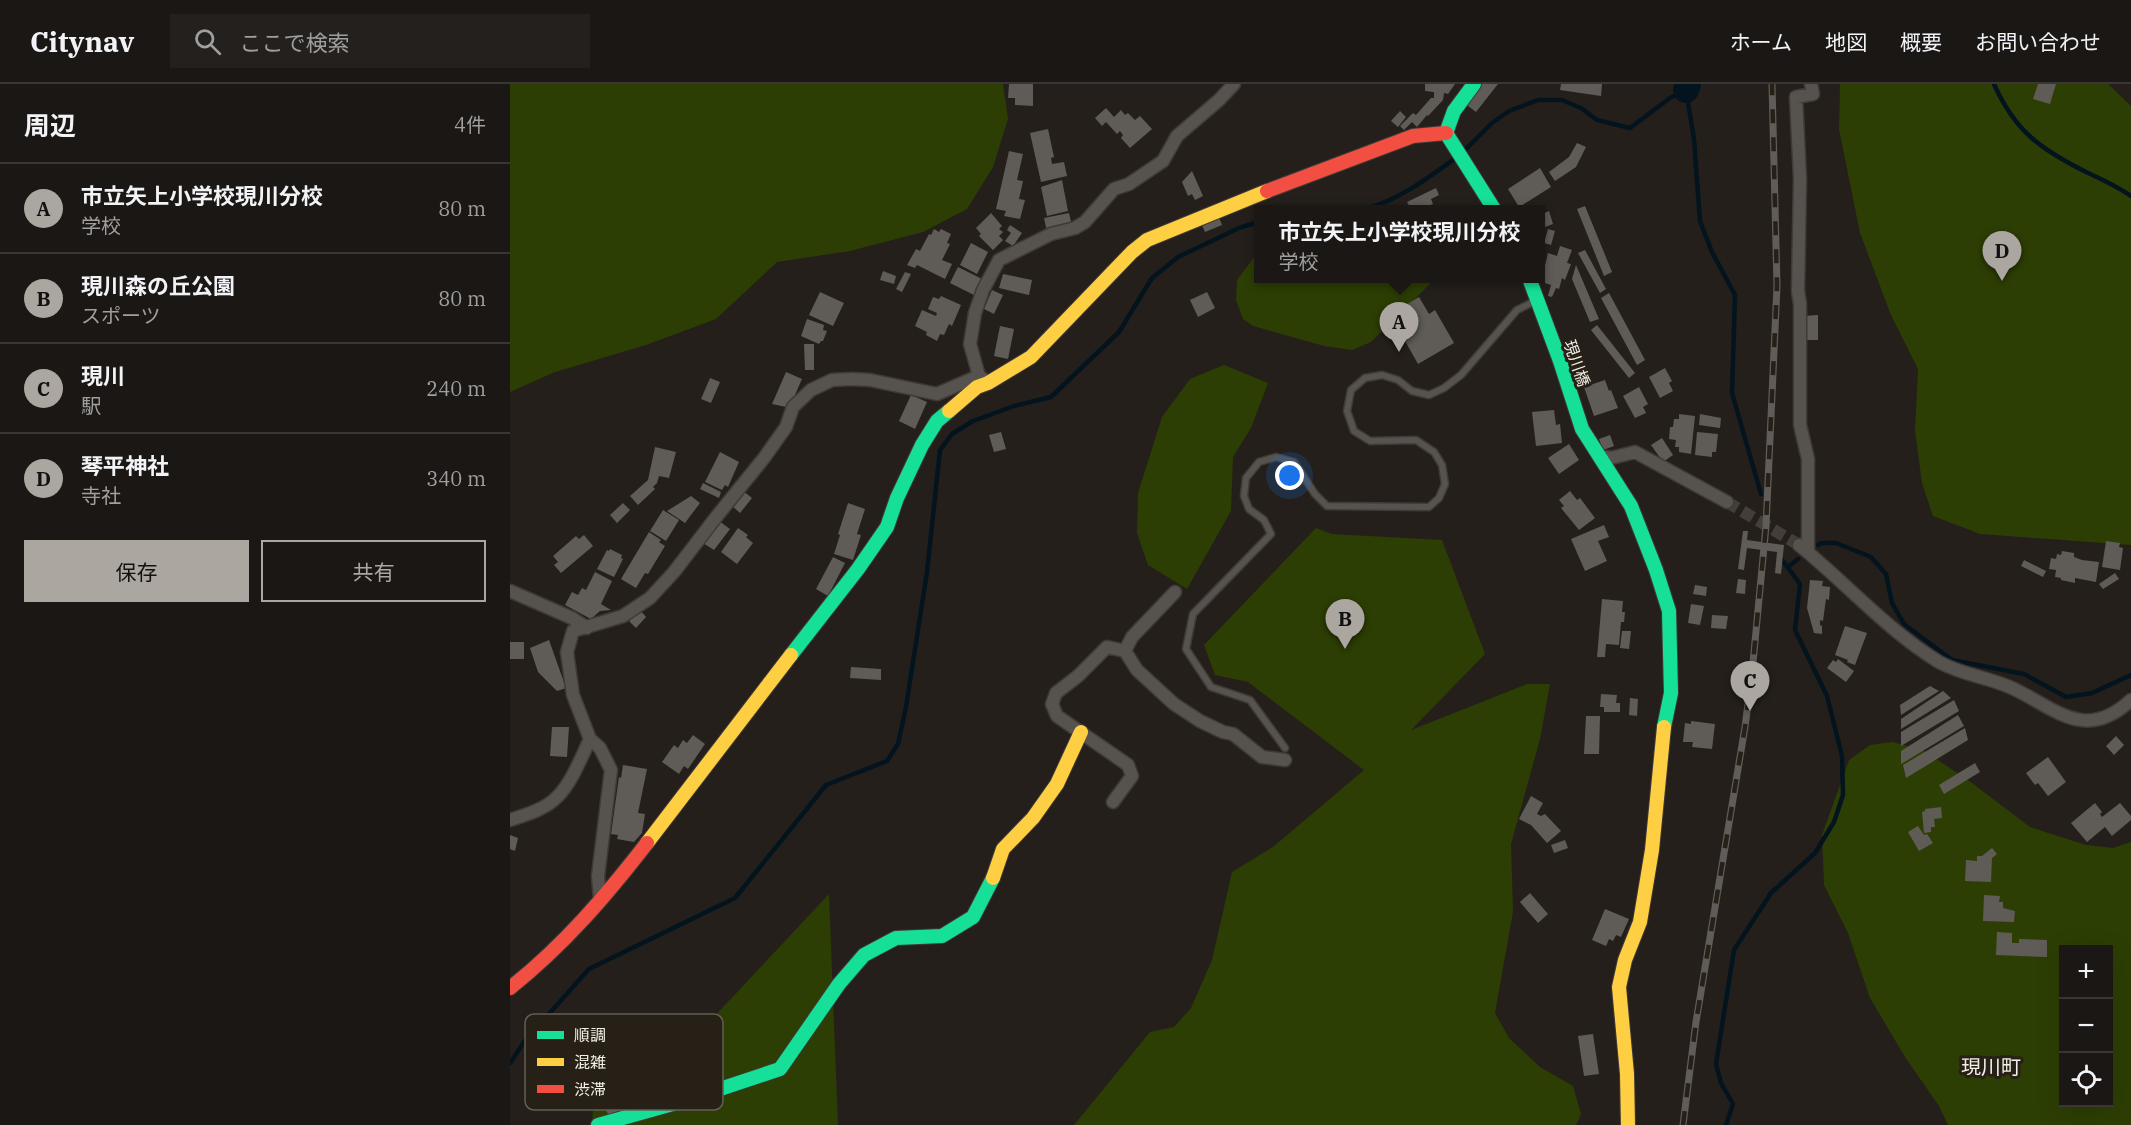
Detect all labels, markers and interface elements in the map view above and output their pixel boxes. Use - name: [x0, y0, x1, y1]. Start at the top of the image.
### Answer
- search box: [170, 14, 590, 68]
- text: Citynav: [30, 23, 134, 60]
- icon: search: [191, 25, 224, 58]
- text: ここで検索: [239, 28, 349, 57]
- text: ホーム: [1730, 28, 1792, 56]
- text: 地図: [1825, 28, 1867, 56]
- text: 概要: [1900, 28, 1942, 56]
- text: お問い合わせ: [1975, 28, 2101, 56]
- text: 周辺: [24, 108, 76, 142]
- text: 4件: [454, 111, 486, 138]
- text: 市立矢上小学校現川分校: [81, 181, 323, 210]
- text: A: [37, 195, 50, 222]
- text: 80 m: [438, 195, 486, 222]
- popup: [1254, 205, 1545, 283]
- text: 学校: [81, 212, 121, 239]
- text: 市立矢上小学校現川分校: [1278, 217, 1521, 246]
- pin: D: [1982, 232, 2022, 281]
- text: 学校: [1278, 248, 1318, 275]
- text: 現川森の丘公園: [81, 271, 235, 300]
- text: B: [36, 285, 51, 312]
- text: 80 m: [438, 285, 486, 312]
- text: スポーツ: [81, 302, 161, 329]
- pin: A: [1380, 302, 1418, 352]
- street label: 現川橋: [1560, 337, 1594, 389]
- text: 現川: [81, 361, 125, 390]
- text: C: [37, 375, 50, 402]
- text: 240 m: [426, 375, 486, 402]
- text: 駅: [81, 392, 101, 419]
- text: 琴平神社: [81, 451, 169, 480]
- your location: [1275, 461, 1304, 490]
- text: D: [36, 465, 51, 492]
- text: 340 m: [426, 465, 486, 492]
- text: 寺社: [81, 482, 121, 509]
- button: 保存: [24, 540, 249, 602]
- button: 共有: [261, 540, 486, 602]
- pin: B: [1326, 600, 1364, 649]
- pin: C: [1730, 662, 1770, 711]
- map controls: [2059, 945, 2113, 1107]
- button: +: [2059, 945, 2113, 999]
- button: −: [2059, 999, 2113, 1053]
- legend: [525, 1014, 723, 1110]
- text: 順調: [574, 1025, 606, 1045]
- text: 混雑: [574, 1052, 606, 1072]
- district label: 現川町: [1961, 1053, 2021, 1080]
- button: locate: [2059, 1053, 2113, 1107]
- text: 渋滞: [574, 1079, 606, 1099]

